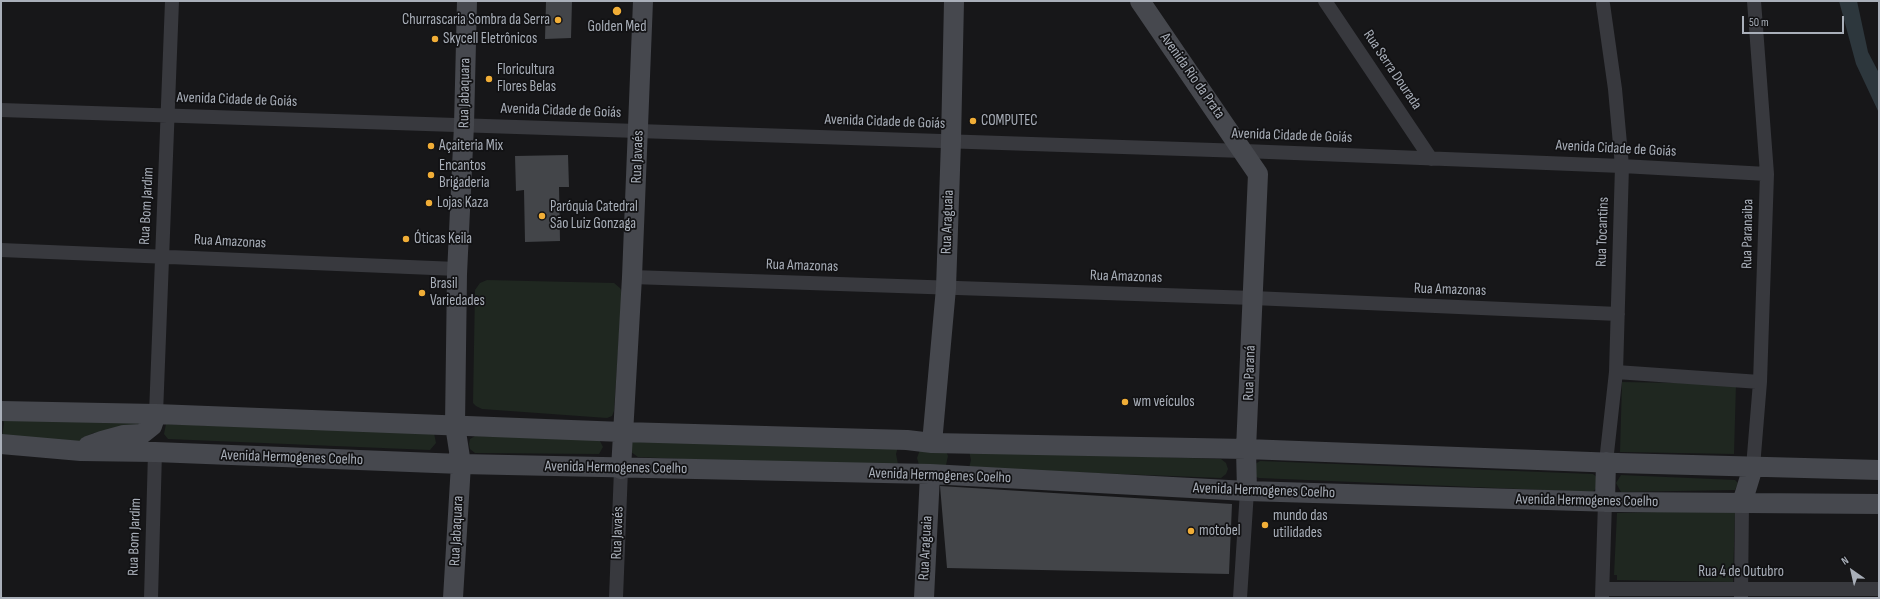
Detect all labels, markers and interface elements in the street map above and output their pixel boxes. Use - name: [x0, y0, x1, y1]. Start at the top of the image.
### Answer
- marker: Golden Med: [611, 5, 623, 17]
- scale bar: [1744, 8, 1846, 34]
- place label: Churrascaria Sombra da Serra: [402, 11, 550, 29]
- marker: Churrascaria Sombra da Serra: [553, 15, 563, 25]
- text: 50 m: [1749, 15, 1769, 30]
- place label: Golden Med: [588, 18, 646, 36]
- street label: Rua Serra Dourada: [1359, 27, 1425, 113]
- place label: Skycell Eletrônicos: [443, 30, 537, 48]
- street label: Avenida Rio da Prata: [1156, 30, 1228, 122]
- marker: Skycell Eletrônicos: [430, 34, 440, 44]
- street label: Rua Jabaquara: [455, 58, 475, 128]
- place label: Floricultura Flores Belas: [497, 61, 556, 96]
- marker: Floricultura Flores Belas: [484, 74, 494, 84]
- street label: Avenida Cidade de Goiás: [176, 89, 298, 111]
- street label: Avenida Cidade de Goiás: [500, 100, 622, 122]
- street label: Avenida Cidade de Goiás: [824, 111, 946, 133]
- place label: COMPUTEC: [981, 112, 1038, 130]
- marker: COMPUTEC: [968, 116, 978, 126]
- street label: Avenida Cidade de Goiás: [1231, 125, 1353, 147]
- street label: Rua Javaés: [628, 130, 648, 184]
- place label: Açaiteria Mix: [439, 137, 503, 155]
- street label: Avenida Cidade de Goiás: [1555, 137, 1677, 161]
- marker: Açaiteria Mix: [426, 141, 436, 151]
- place label: Encantos Brigaderia: [439, 157, 489, 192]
- street label: Rua Bom Jardim: [136, 167, 158, 245]
- marker: Encantos Brigaderia: [426, 170, 436, 180]
- street label: Rua Araguaia: [938, 189, 958, 255]
- place label: Lojas Kaza: [437, 194, 488, 212]
- street label: Rua Tocantins: [1593, 197, 1613, 267]
- marker: Lojas Kaza: [424, 198, 434, 208]
- place label: Paróquia Catedral São Luiz Gonzaga: [550, 198, 638, 233]
- street label: Rua Paranaiba: [1738, 199, 1758, 269]
- marker: Paróquia Catedral São Luiz Gonzaga: [537, 211, 547, 221]
- place label: Óticas Keila: [414, 230, 472, 248]
- street label: Rua Amazonas: [193, 231, 267, 253]
- marker: Óticas Keila: [401, 234, 411, 244]
- street label: Rua Amazonas: [765, 256, 839, 276]
- street label: Rua Amazonas: [1089, 267, 1163, 287]
- place label: Brasil Variedades: [430, 275, 485, 310]
- street label: Rua Amazonas: [1413, 280, 1487, 300]
- marker: Brasil Variedades: [417, 288, 427, 298]
- street label: Rua Paraná: [1240, 345, 1260, 401]
- place label: wm veículos: [1133, 393, 1195, 411]
- marker: wm veículos: [1120, 397, 1130, 407]
- street label: Avenida Hermogenes Coelho: [221, 447, 363, 469]
- street label: Avenida Hermogenes Coelho: [545, 458, 687, 478]
- street label: Avenida Hermogenes Coelho: [869, 465, 1011, 487]
- street label: Avenida Hermogenes Coelho: [1193, 480, 1335, 502]
- street label: Avenida Hermogenes Coelho: [1516, 491, 1658, 511]
- street label: Rua Jabaquara: [446, 495, 468, 567]
- street label: Rua Bom Jardim: [125, 498, 145, 576]
- street label: Rua Javaés: [608, 506, 628, 560]
- place label: mundo das utilidades: [1273, 507, 1328, 542]
- street label: Rua Araguaia: [915, 515, 937, 581]
- marker: mundo das utilidades: [1260, 520, 1270, 530]
- place label: motobel: [1199, 522, 1241, 540]
- marker: motobel: [1186, 526, 1196, 536]
- north arrow: [1832, 551, 1872, 591]
- text: N: [1839, 554, 1851, 568]
- street label: Rua 4 de Outubro: [1698, 563, 1784, 581]

